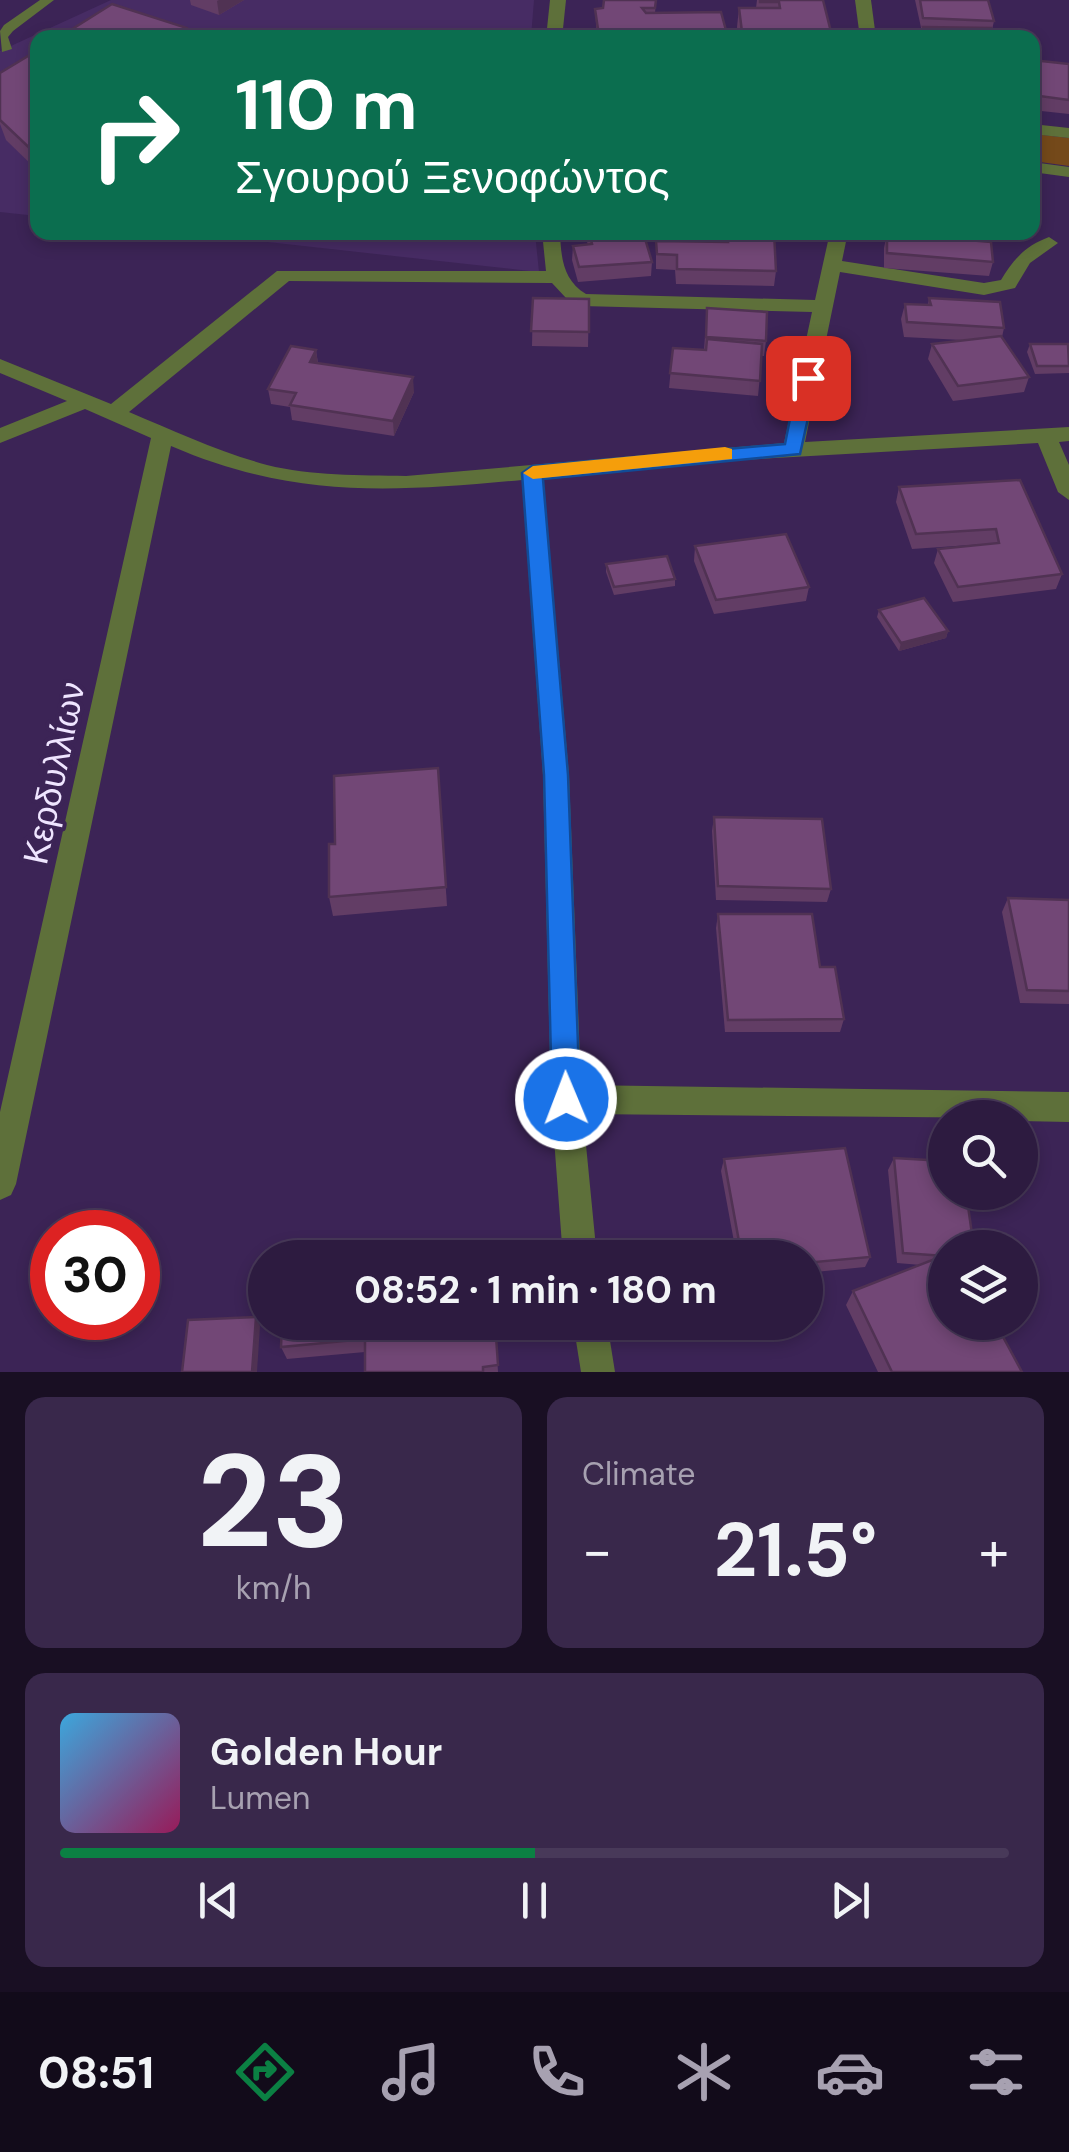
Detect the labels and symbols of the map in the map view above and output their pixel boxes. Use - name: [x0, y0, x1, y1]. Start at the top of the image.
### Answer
- pin: [766, 336, 851, 421]
- street label: Κερδυλλίων: [12, 678, 96, 868]
- position arrow: [514, 1047, 618, 1151]
- speed limit sign: 30: [30, 1210, 160, 1340]

